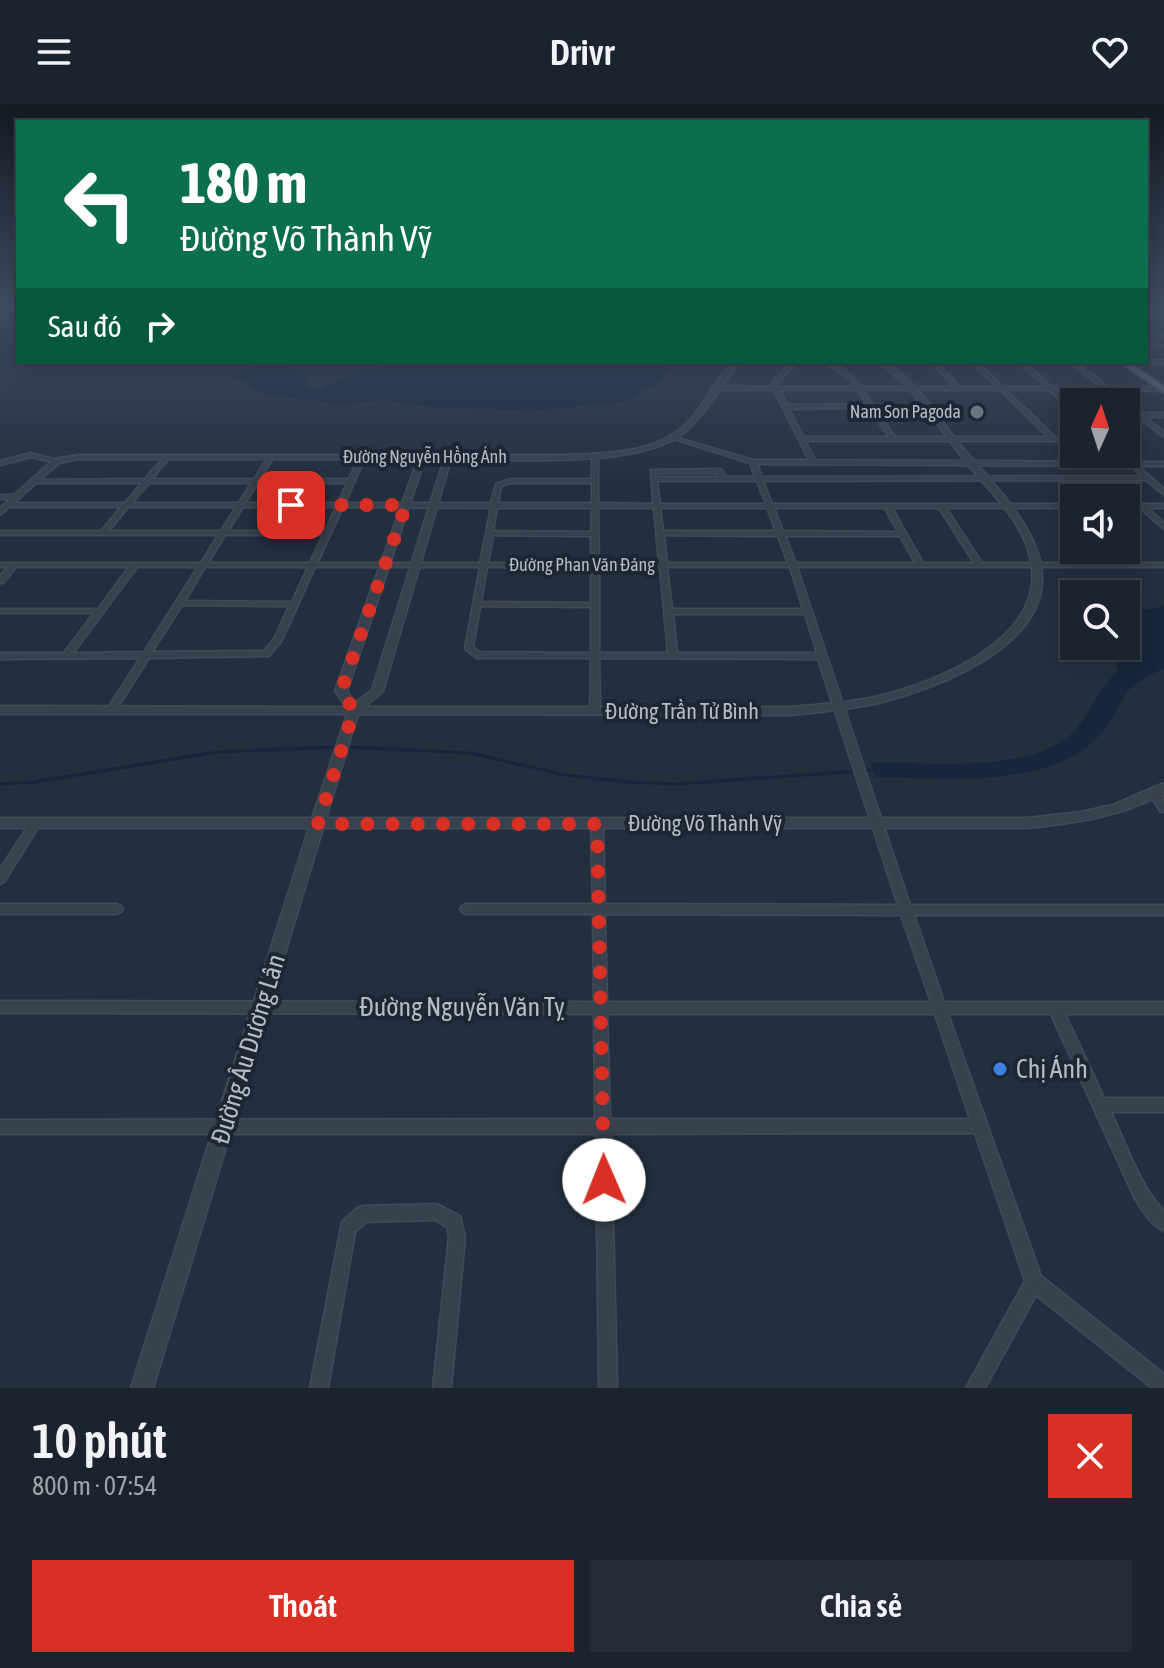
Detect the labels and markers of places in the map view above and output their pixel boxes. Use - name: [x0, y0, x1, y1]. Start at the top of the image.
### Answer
- place label: Nam Son Pagoda: [850, 401, 961, 422]
- marker: Nam Son Pagoda: [968, 403, 986, 421]
- pin: [257, 471, 325, 539]
- place label: Chị Ánh: [1016, 1054, 1088, 1084]
- marker: Chị Ánh: [991, 1060, 1009, 1078]

